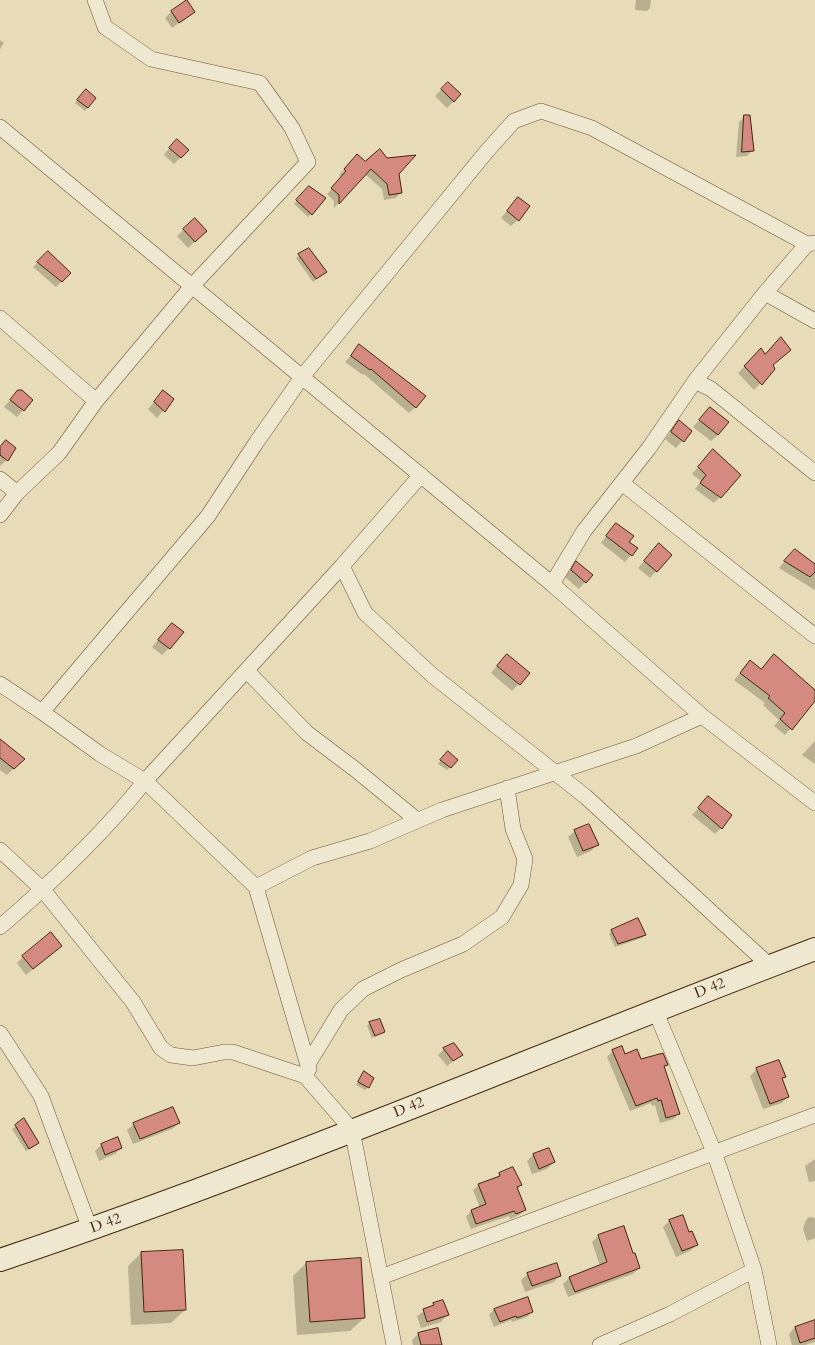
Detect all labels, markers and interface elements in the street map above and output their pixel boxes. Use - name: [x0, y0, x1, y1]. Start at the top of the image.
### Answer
- street label: D 42: [692, 975, 728, 1003]
- street label: D 42: [391, 1094, 427, 1122]
- street label: D 42: [88, 1210, 124, 1238]

